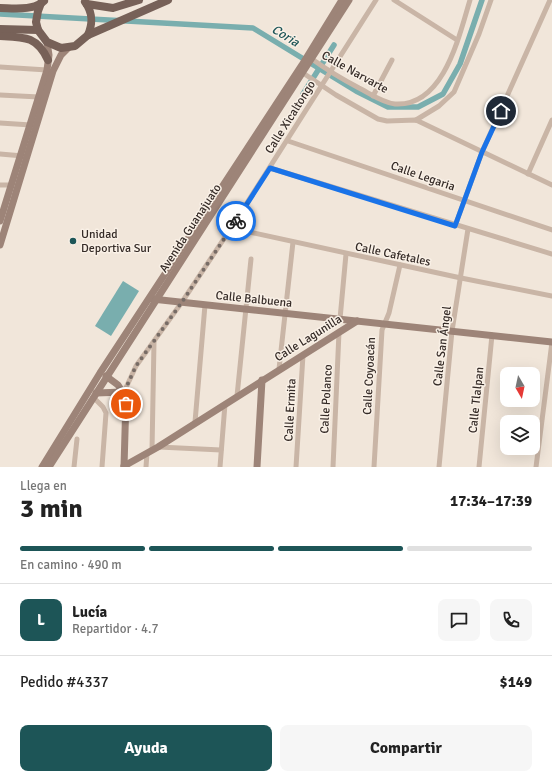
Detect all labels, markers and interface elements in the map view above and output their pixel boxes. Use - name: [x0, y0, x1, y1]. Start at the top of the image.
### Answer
- water label: Coria: [269, 21, 303, 51]
- street label: Calle Narvarte: [319, 48, 391, 97]
- street label: Calle Xicaltongo: [262, 78, 319, 157]
- pin: [484, 94, 518, 128]
- icon: home: [490, 100, 512, 122]
- street label: Calle Legaria: [389, 158, 457, 194]
- street label: Avenida Guanajuato: [156, 181, 225, 275]
- courier: [216, 201, 256, 241]
- icon: bike: [225, 210, 247, 232]
- place label: Unidad Deportiva Sur: [81, 227, 152, 256]
- marker: Unidad Deportiva Sur: [68, 236, 78, 246]
- street label: Calle Cafetales: [354, 239, 432, 270]
- street label: Calle Balbuena: [215, 288, 293, 311]
- street label: Calle San Ángel: [430, 305, 455, 387]
- street label: Calle Lagunilla: [272, 312, 345, 365]
- street label: Calle Coyoacán: [360, 337, 379, 415]
- street label: Calle Polanco: [317, 364, 336, 434]
- street label: Calle Tlalpan: [466, 366, 487, 434]
- north arrow: [500, 367, 540, 407]
- map controls: [500, 367, 540, 455]
- street label: Calle Ermita: [281, 378, 300, 442]
- pin: [109, 387, 143, 421]
- icon: bag: [115, 393, 137, 415]
- button: layers: [500, 415, 540, 455]
- text: Llega en: [20, 478, 67, 494]
- text: 17:34–17:39: [450, 492, 532, 510]
- text: 3 min: [20, 493, 83, 525]
- text: En camino · 490 m: [20, 557, 122, 573]
- button: chat: [438, 599, 480, 641]
- button: phone: [490, 599, 532, 641]
- text: Lucía: [72, 603, 107, 621]
- text: L: [37, 611, 45, 629]
- text: Repartidor · 4.7: [72, 621, 158, 637]
- text: Pedido #4337: [20, 673, 109, 691]
- text: $149: [500, 673, 532, 691]
- button: Ayuda: [20, 725, 272, 771]
- button: Compartir: [280, 725, 532, 771]

